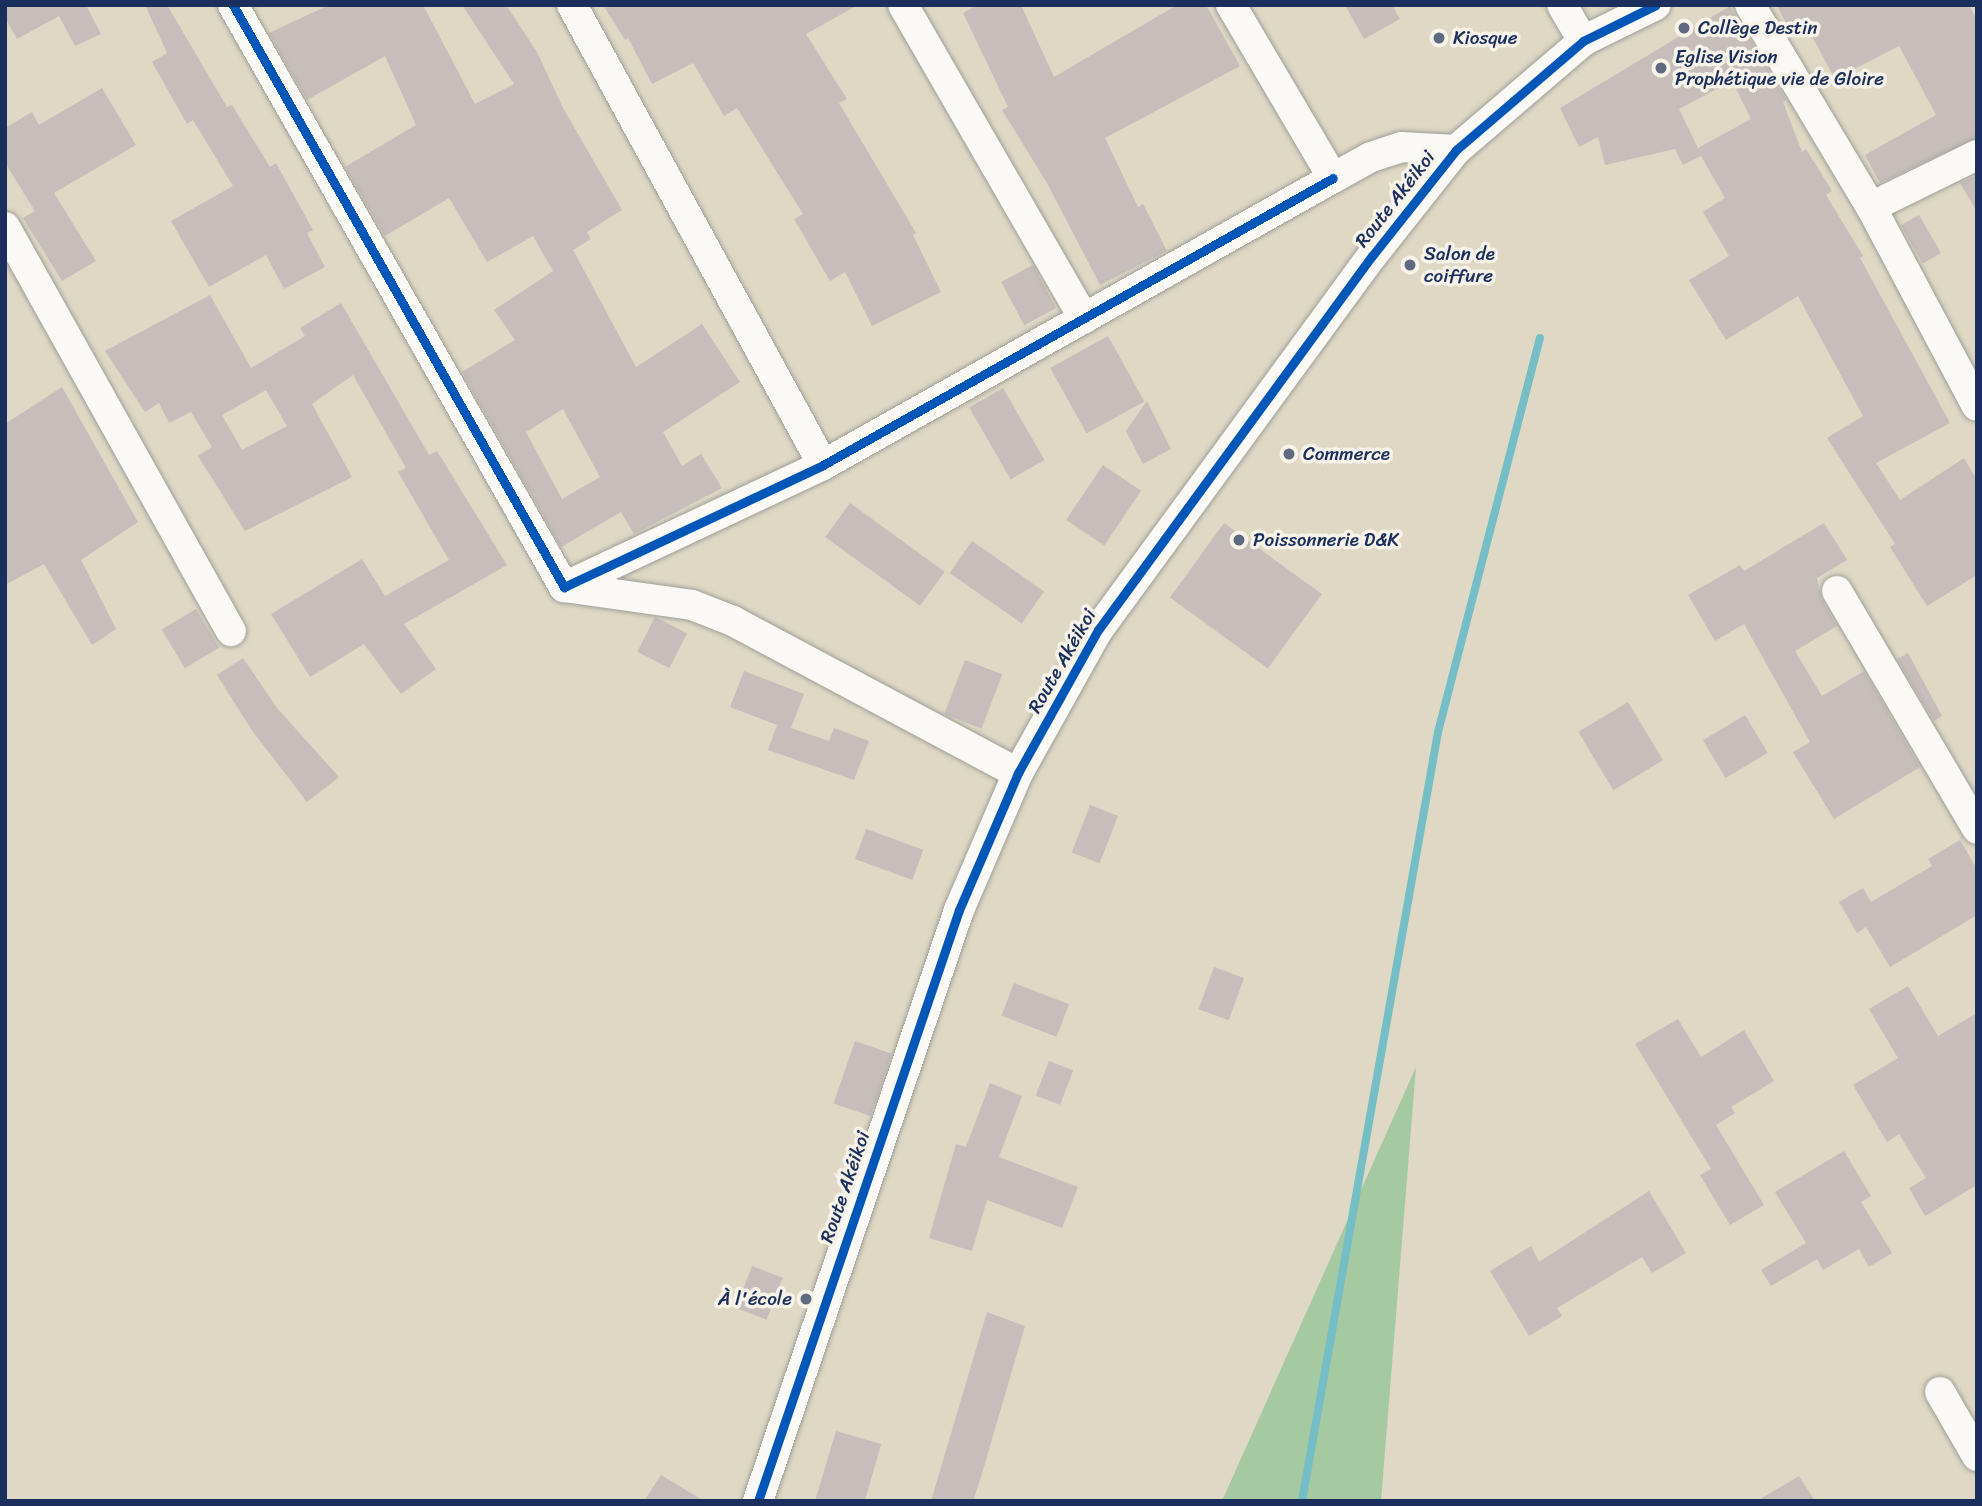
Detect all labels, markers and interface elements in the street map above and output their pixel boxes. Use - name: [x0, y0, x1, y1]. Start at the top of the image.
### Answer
- place label: Collège Destin: [1698, 17, 1818, 39]
- marker: Collège Destin: [1676, 20, 1692, 36]
- place label: Kiosque: [1453, 27, 1517, 49]
- marker: Kiosque: [1431, 30, 1447, 46]
- place label: Eglise Vision Prophétique vie de Gloire: [1675, 46, 1884, 90]
- marker: Eglise Vision Prophétique vie de Gloire: [1653, 60, 1669, 76]
- street label: Route Akéikoi: [1350, 146, 1440, 252]
- place label: Salon de coiffure: [1424, 243, 1495, 287]
- marker: Salon de coiffure: [1402, 257, 1418, 273]
- place label: Commerce: [1303, 443, 1390, 465]
- marker: Commerce: [1281, 446, 1297, 462]
- place label: Poissonnerie D&K: [1253, 529, 1399, 551]
- marker: Poissonnerie D&K: [1231, 532, 1247, 548]
- street label: Route Akéikoi: [1023, 605, 1101, 717]
- street label: Route Akéikoi: [815, 1128, 875, 1246]
- place label: À l'école: [718, 1288, 792, 1310]
- marker: À l'école: [798, 1291, 814, 1307]

